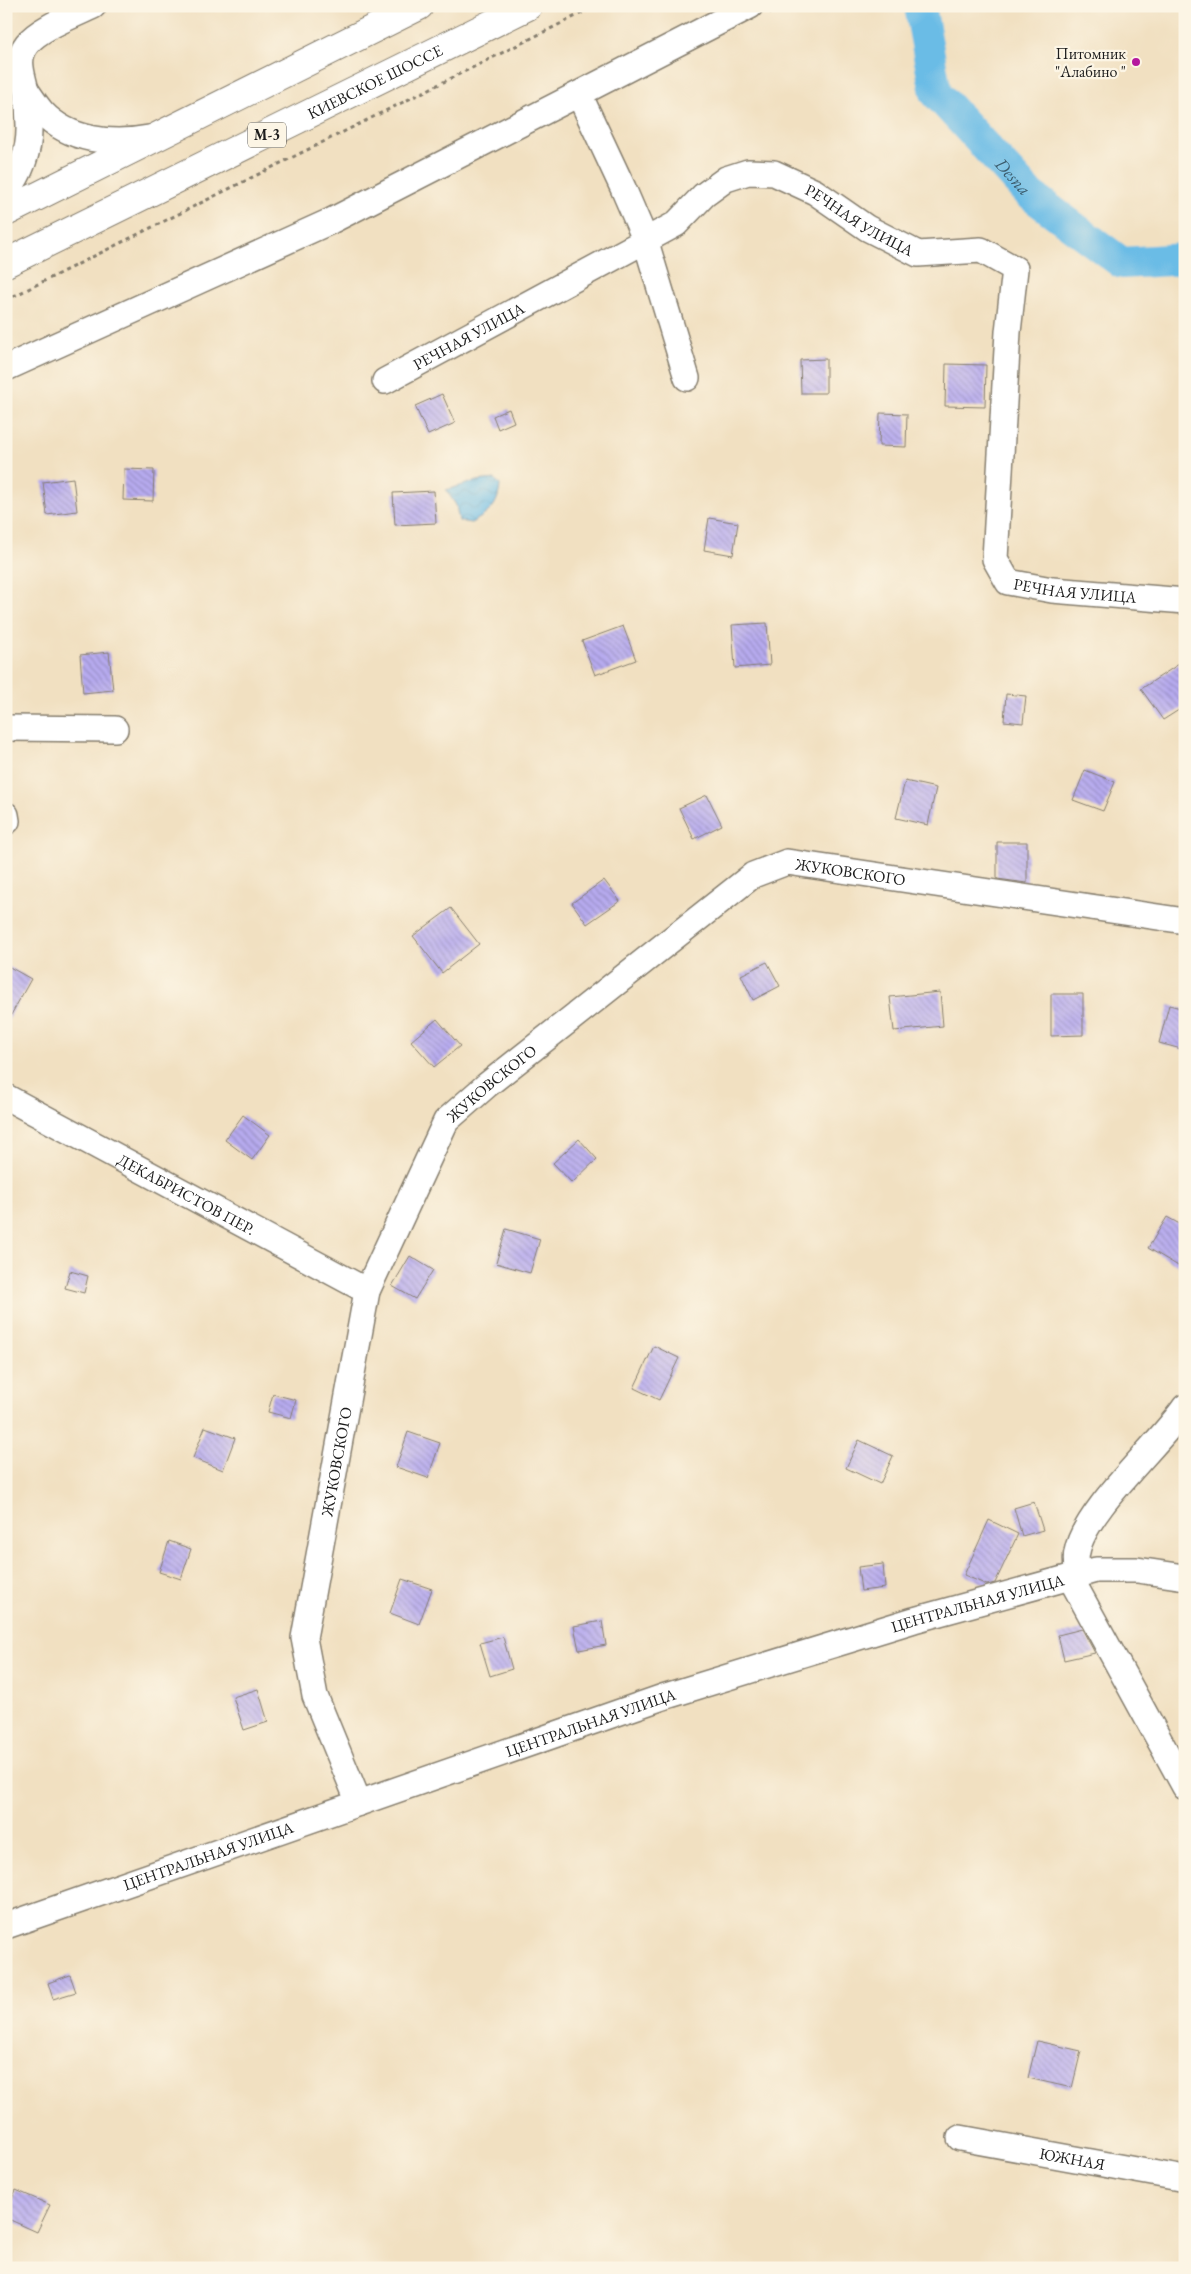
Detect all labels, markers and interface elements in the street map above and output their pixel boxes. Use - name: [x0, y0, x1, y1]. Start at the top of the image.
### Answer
- street label: КИЕВСКОЕ ШОССЕ: [304, 40, 446, 124]
- place label: Питомник "Алабино ": [1055, 43, 1126, 82]
- marker: Питомник "Алабино ": [1130, 56, 1142, 68]
- road number: М-3: [248, 122, 286, 148]
- water label: Desna: [990, 152, 1036, 200]
- street label: РЕЧНАЯ УЛИЦА: [802, 179, 918, 261]
- street label: РЕЧНАЯ УЛИЦА: [409, 297, 529, 375]
- street label: РЕЧНАЯ УЛИЦА: [1012, 573, 1138, 608]
- street label: ЖУКОВСКОГО: [793, 853, 907, 890]
- street label: ЖУКОВСКОГО: [441, 1040, 541, 1128]
- street label: ДЕКАБРИСТОВ ПЕР.: [114, 1149, 259, 1240]
- street label: ЖУКОВСКОГО: [316, 1405, 357, 1519]
- street label: ЦЕНТРАЛЬНАЯ УЛИЦА: [888, 1569, 1067, 1637]
- street label: ЦЕНТРАЛЬНАЯ УЛИЦА: [503, 1683, 679, 1762]
- street label: ЦЕНТРАЛЬНАЯ УЛИЦА: [120, 1816, 297, 1895]
- street label: ЮЖНАЯ: [1038, 2143, 1107, 2175]

